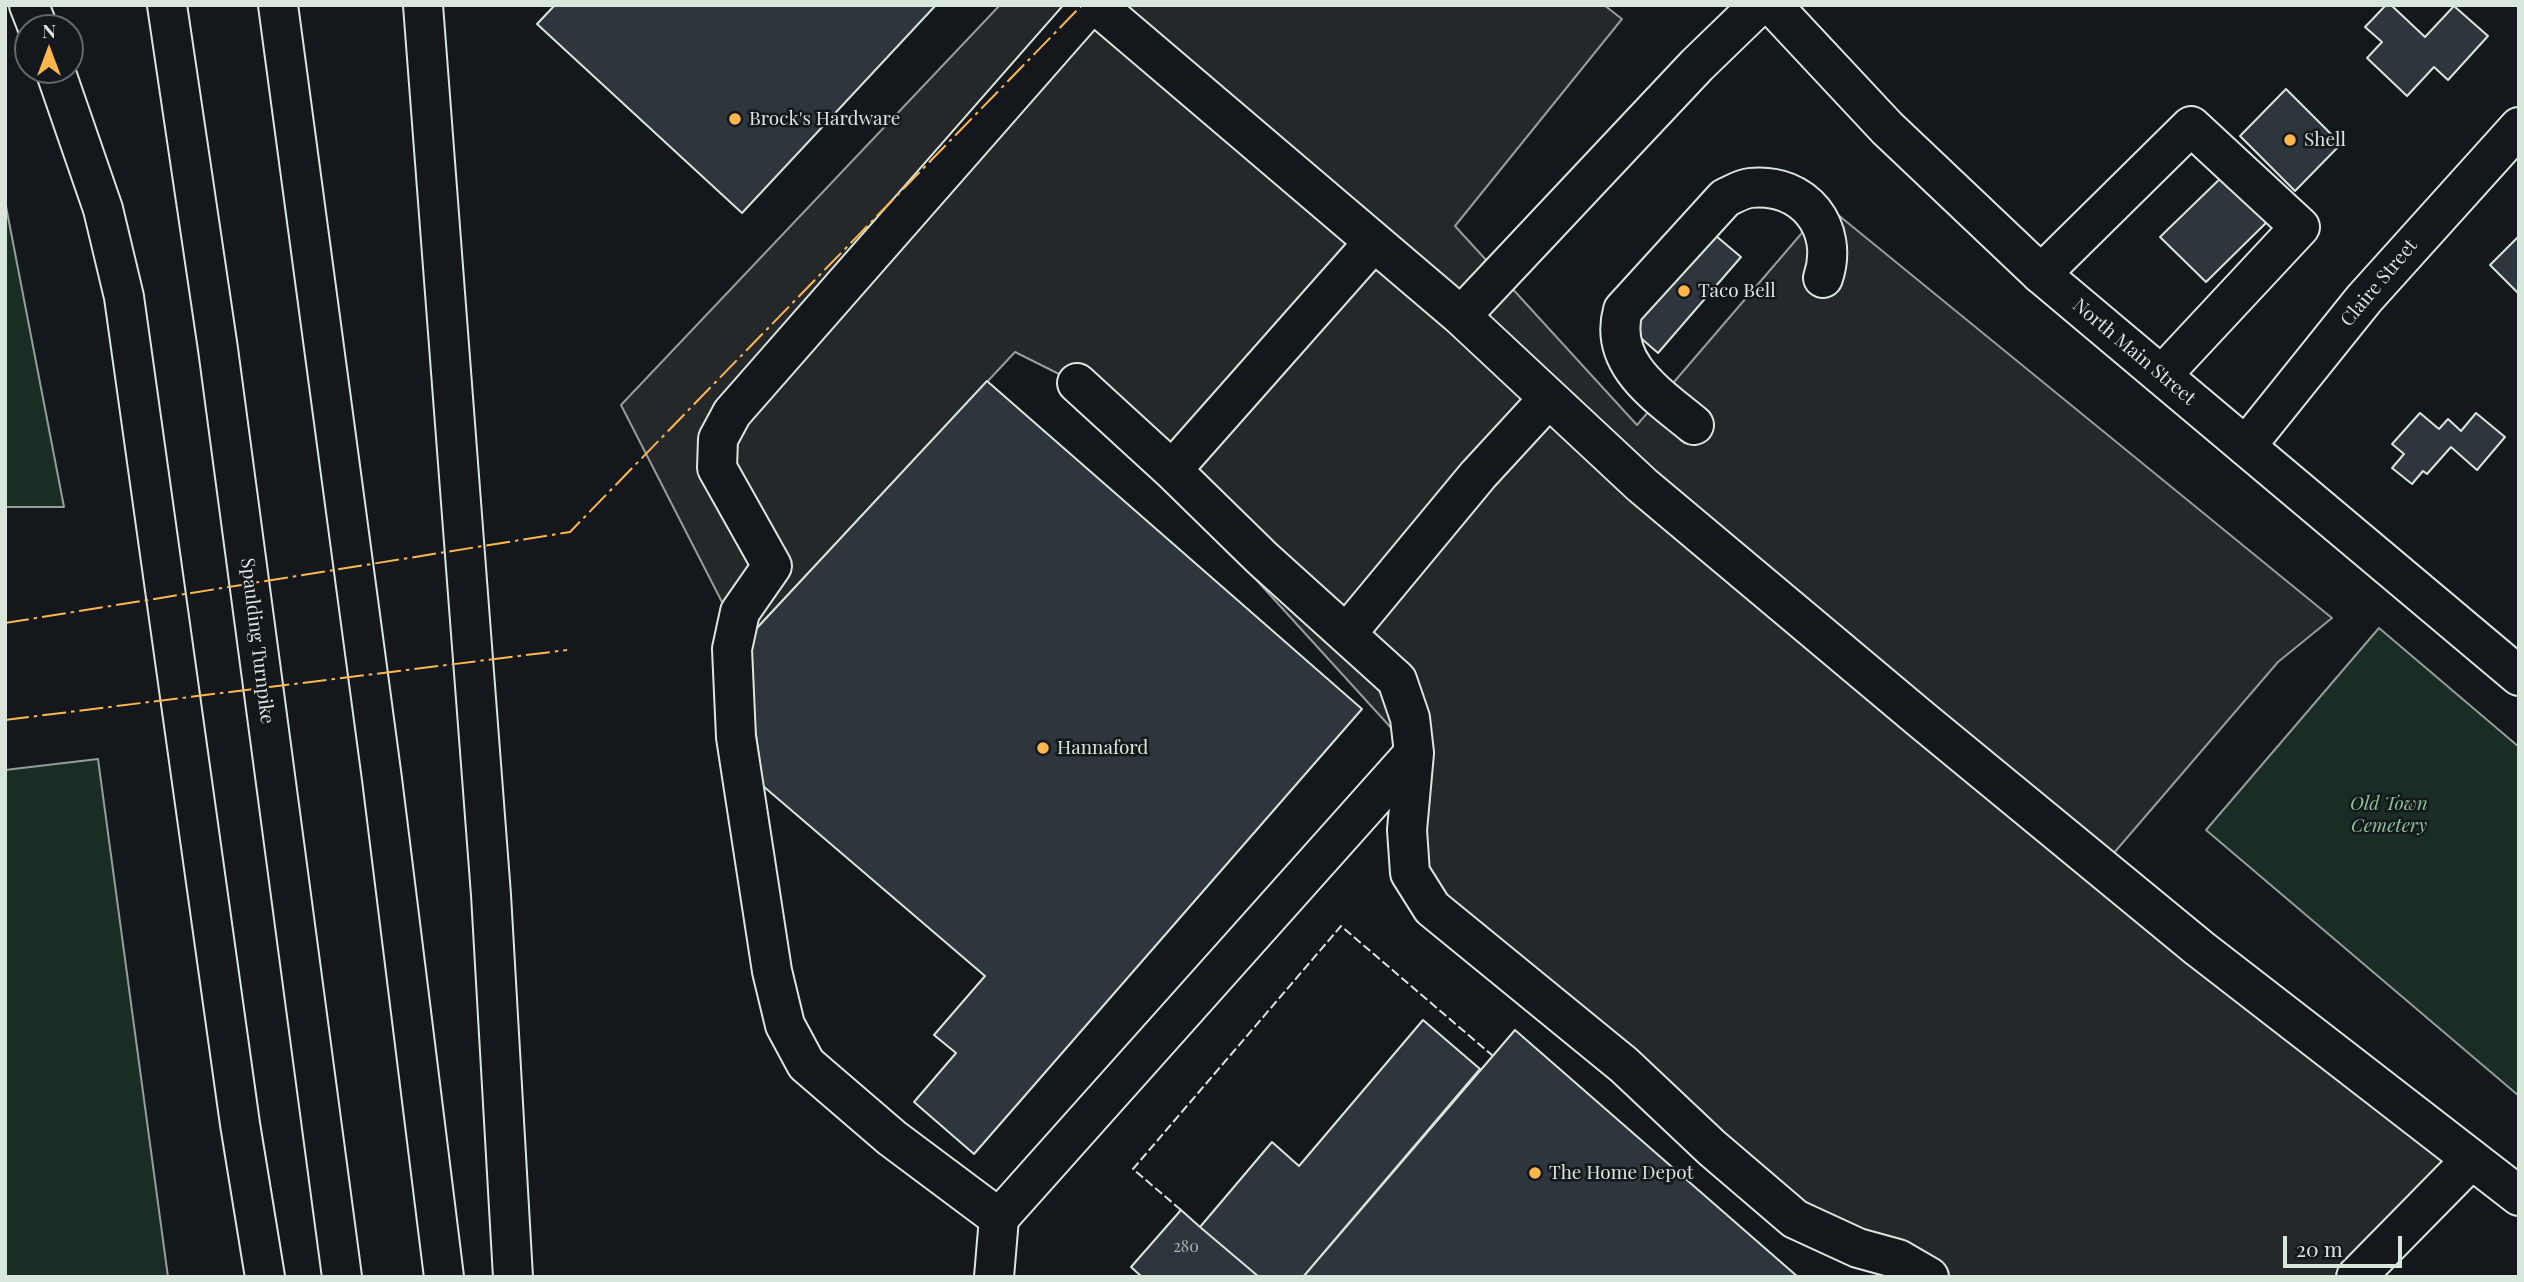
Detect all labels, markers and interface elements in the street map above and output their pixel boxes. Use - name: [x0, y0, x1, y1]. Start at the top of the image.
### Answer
- north arrow: [14, 14, 84, 84]
- text: N: [42, 17, 56, 43]
- place label: Brock's Hardware: [749, 108, 900, 130]
- marker: Brock's Hardware: [727, 111, 743, 127]
- place label: Shell: [2304, 129, 2346, 151]
- marker: Shell: [2282, 132, 2298, 148]
- street label: Claire Street: [2336, 235, 2422, 331]
- place label: Taco Bell: [1698, 280, 1776, 302]
- marker: Taco Bell: [1676, 283, 1692, 299]
- street label: North Main Street: [2068, 294, 2200, 410]
- street label: Spaulding Turnpike: [236, 557, 278, 725]
- place label: Hannaford: [1057, 737, 1148, 759]
- marker: Hannaford: [1035, 740, 1051, 756]
- park label: Old Town Cemetery: [2350, 793, 2428, 837]
- place label: The Home Depot: [1549, 1162, 1693, 1184]
- marker: The Home Depot: [1527, 1165, 1543, 1181]
- scale bar: [2286, 1222, 2405, 1266]
- text: 20 m: [2296, 1234, 2343, 1262]
- house number: 280: [1173, 1237, 1199, 1257]

